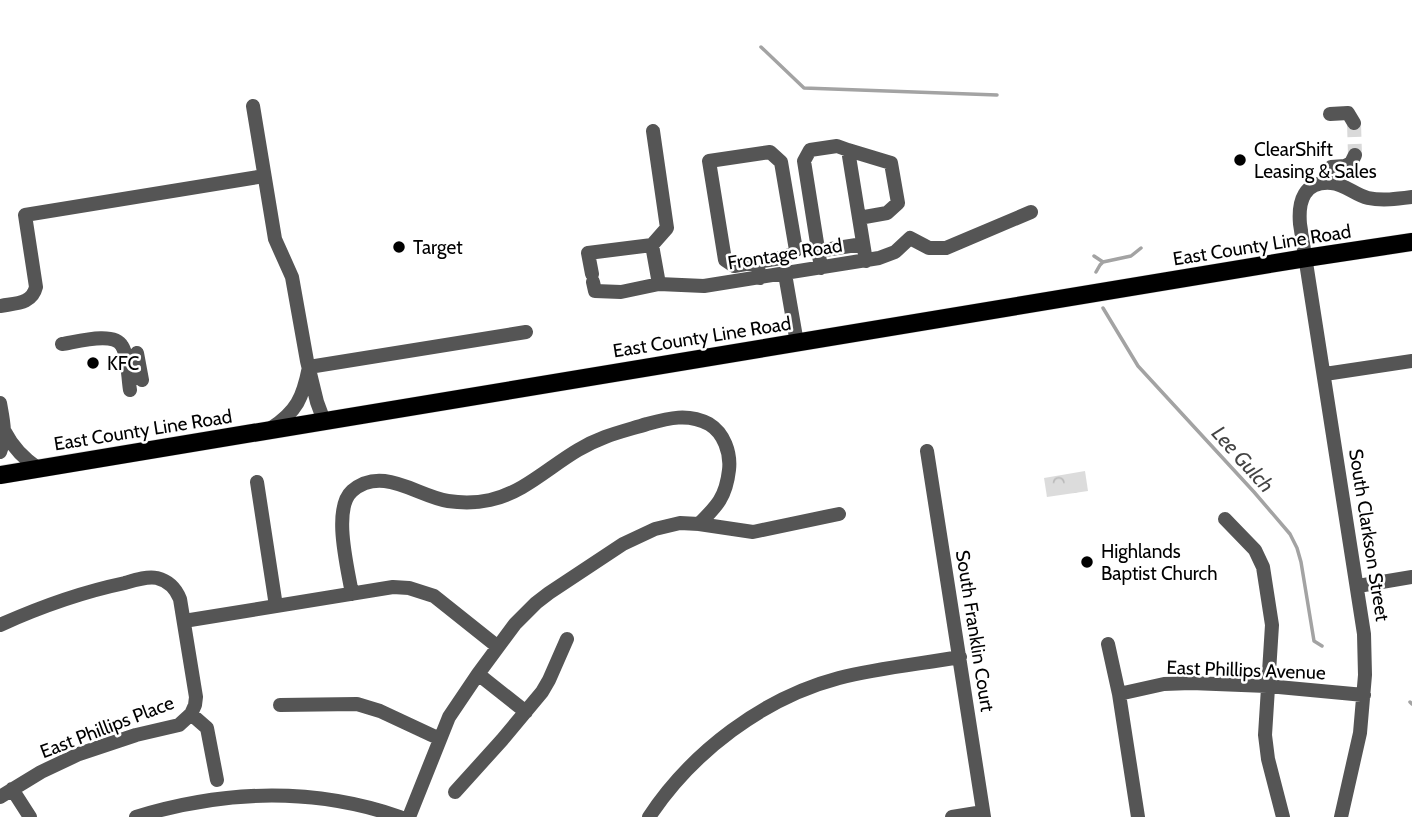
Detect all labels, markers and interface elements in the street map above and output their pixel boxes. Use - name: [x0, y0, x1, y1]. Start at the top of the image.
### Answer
- place label: ClearShift Leasing & Sales: [1254, 138, 1377, 183]
- marker: ClearShift Leasing & Sales: [1232, 152, 1248, 168]
- street label: East County Line Road: [1171, 220, 1353, 270]
- street label: Frontage Road: [726, 234, 844, 274]
- place label: Target: [413, 236, 463, 259]
- marker: Target: [391, 239, 407, 255]
- street label: East County Line Road: [611, 312, 793, 362]
- place label: KFC: [107, 352, 140, 375]
- marker: KFC: [85, 355, 101, 371]
- street label: East County Line Road: [52, 405, 234, 455]
- water label: Lee Gulch: [1207, 421, 1279, 497]
- street label: South Clarkson Street: [1344, 447, 1394, 623]
- place label: Highlands Baptist Church: [1101, 540, 1218, 585]
- street label: South Franklin Court: [951, 549, 999, 714]
- marker: Highlands Baptist Church: [1079, 554, 1095, 570]
- street label: East Phillips Avenue: [1166, 656, 1326, 684]
- street label: East Phillips Place: [37, 691, 177, 763]

